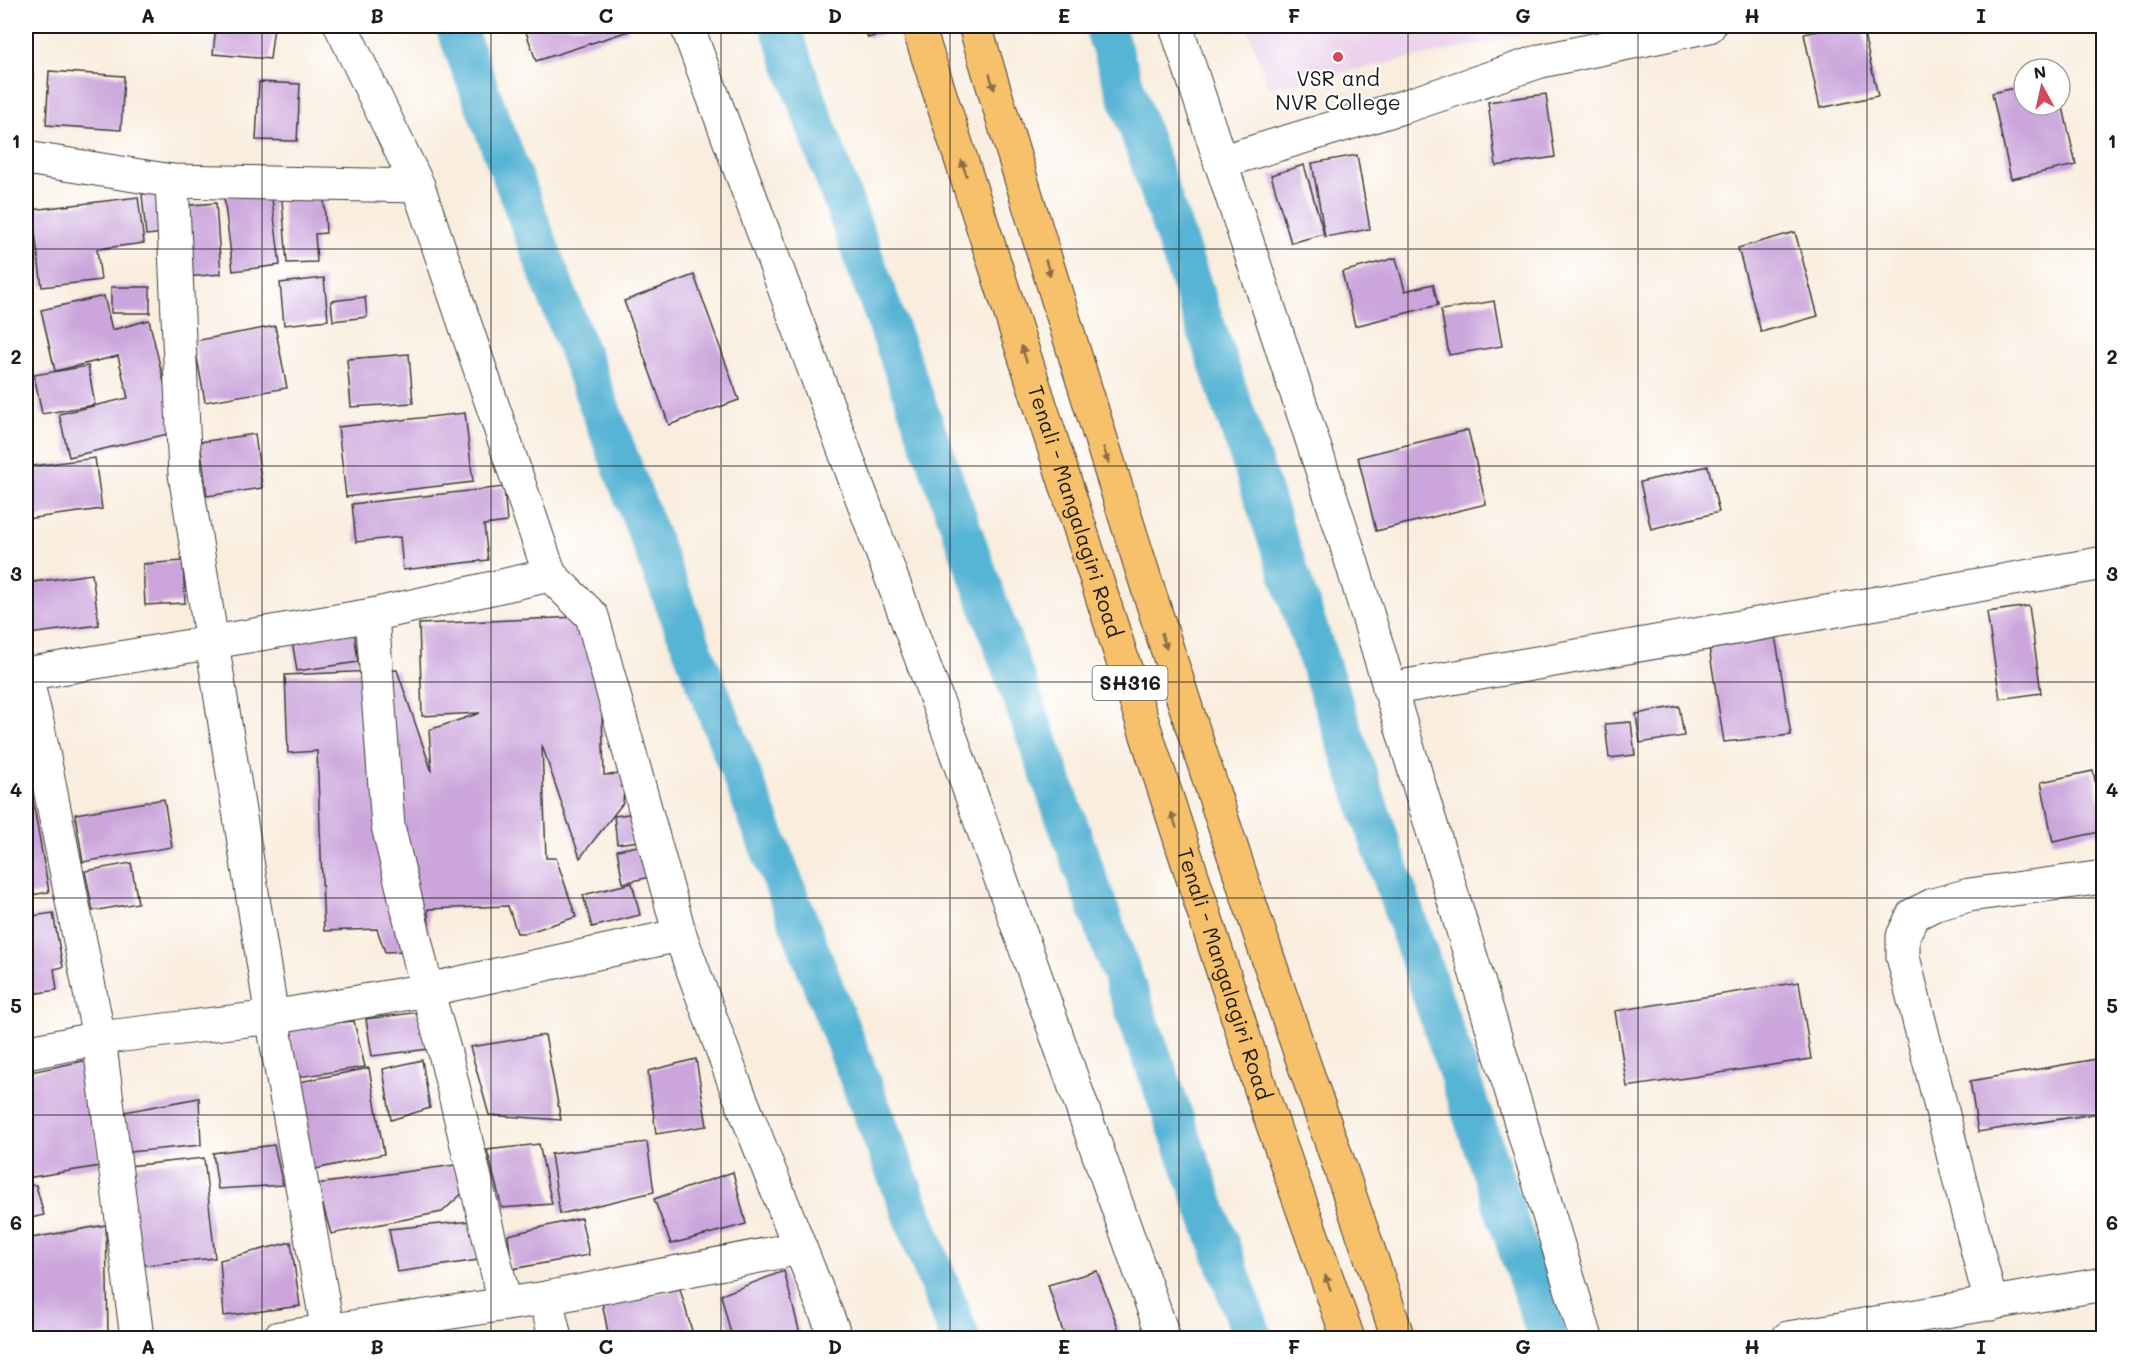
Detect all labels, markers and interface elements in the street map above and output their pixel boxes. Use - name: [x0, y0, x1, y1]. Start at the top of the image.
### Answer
- text: A: [141, 2, 155, 28]
- text: B: [370, 2, 384, 28]
- text: C: [599, 2, 614, 28]
- text: D: [828, 2, 842, 28]
- text: E: [1058, 2, 1070, 28]
- text: F: [1288, 2, 1301, 28]
- text: G: [1515, 2, 1531, 28]
- text: H: [1744, 2, 1760, 28]
- text: I: [1976, 2, 1986, 28]
- marker: VSR and NVR College: [1331, 50, 1345, 64]
- north arrow: [2012, 57, 2072, 117]
- text: N: [2032, 60, 2047, 83]
- place label: VSR and NVR College: [1275, 64, 1401, 115]
- one-way arrow: [988, 73, 997, 91]
- text: 1: [12, 127, 20, 153]
- text: 1: [2108, 127, 2116, 153]
- one-way arrow: [958, 159, 968, 177]
- one-way arrow: [1044, 259, 1053, 277]
- text: 2: [10, 343, 22, 369]
- text: 2: [2106, 343, 2118, 369]
- one-way arrow: [1018, 345, 1028, 363]
- street label: Tenali - Mangalagiri Road: [1023, 381, 1129, 640]
- one-way arrow: [1102, 446, 1111, 464]
- text: 3: [10, 560, 22, 586]
- text: 3: [2106, 560, 2118, 586]
- one-way arrow: [1160, 632, 1169, 650]
- road number: SH316: [1092, 666, 1168, 700]
- text: 4: [10, 776, 23, 802]
- text: 4: [2106, 776, 2119, 802]
- one-way arrow: [1168, 811, 1178, 829]
- street label: Tenali - Mangalagiri Road: [1172, 844, 1278, 1103]
- text: 5: [10, 992, 22, 1018]
- text: 5: [2106, 992, 2118, 1018]
- text: 6: [10, 1209, 22, 1235]
- text: 6: [2106, 1209, 2118, 1235]
- one-way arrow: [1323, 1274, 1333, 1292]
- text: A: [141, 1333, 155, 1359]
- text: B: [370, 1333, 384, 1359]
- text: C: [599, 1333, 614, 1359]
- text: D: [828, 1333, 842, 1359]
- text: E: [1058, 1333, 1070, 1359]
- text: F: [1288, 1333, 1301, 1359]
- text: G: [1515, 1333, 1531, 1359]
- text: H: [1744, 1333, 1760, 1359]
- text: I: [1976, 1333, 1986, 1359]

